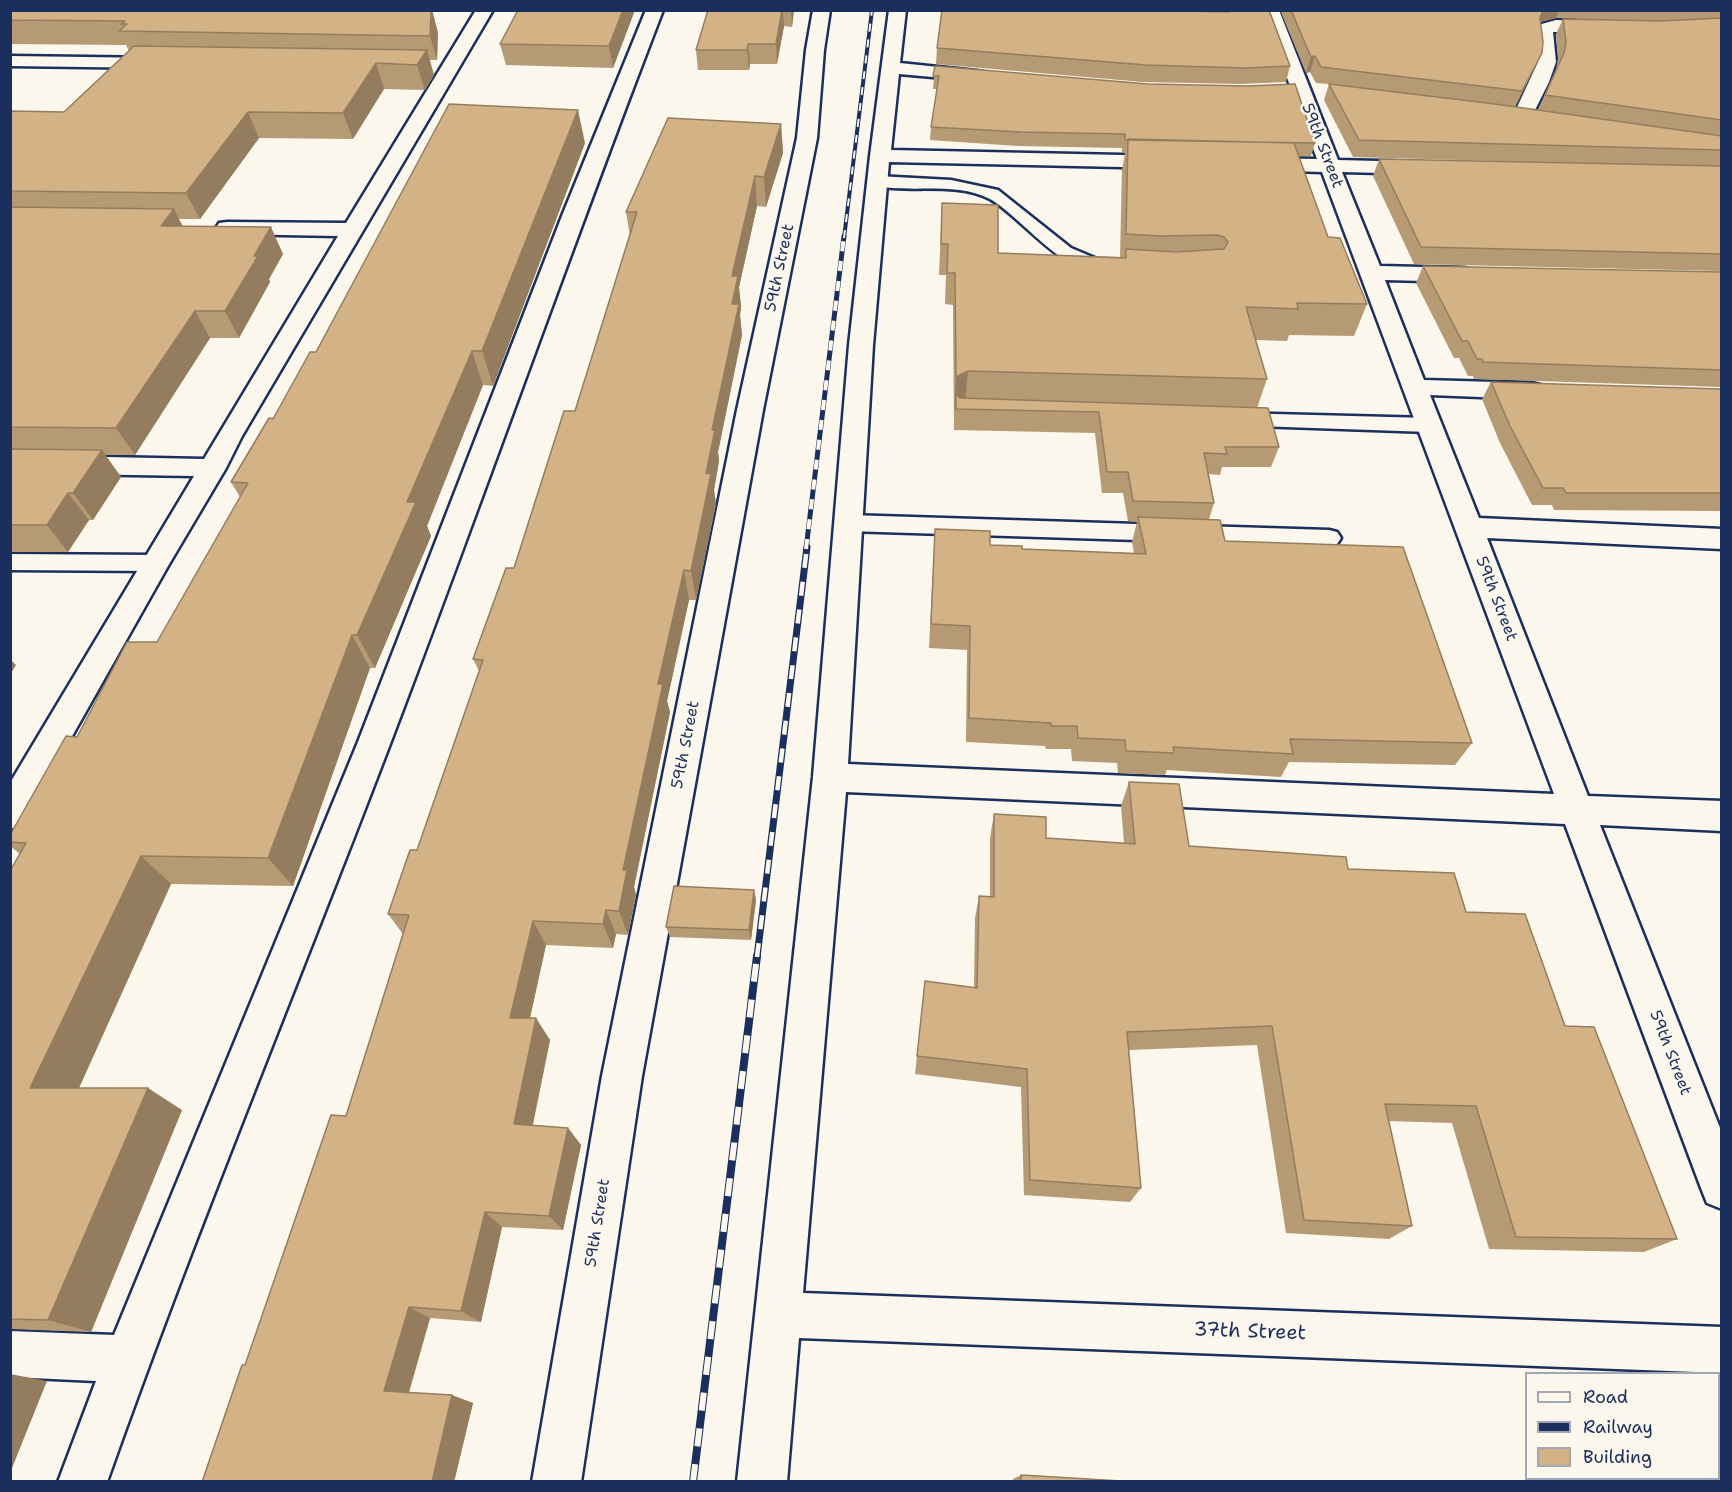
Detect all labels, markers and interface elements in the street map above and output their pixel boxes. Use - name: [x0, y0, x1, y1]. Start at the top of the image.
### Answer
- street label: 59th Street: [1297, 101, 1347, 191]
- street label: 59th Street: [761, 222, 799, 314]
- street label: 59th Street: [1471, 554, 1521, 644]
- street label: 59th Street: [668, 699, 704, 791]
- street label: 59th Street: [1645, 1008, 1695, 1098]
- street label: 59th Street: [582, 1177, 614, 1269]
- street label: 37th Street: [1193, 1318, 1307, 1346]
- legend: [1525, 1372, 1720, 1480]
- text: Road: [1583, 1385, 1628, 1409]
- text: Railway: [1583, 1415, 1653, 1439]
- text: Building: [1583, 1445, 1652, 1469]

